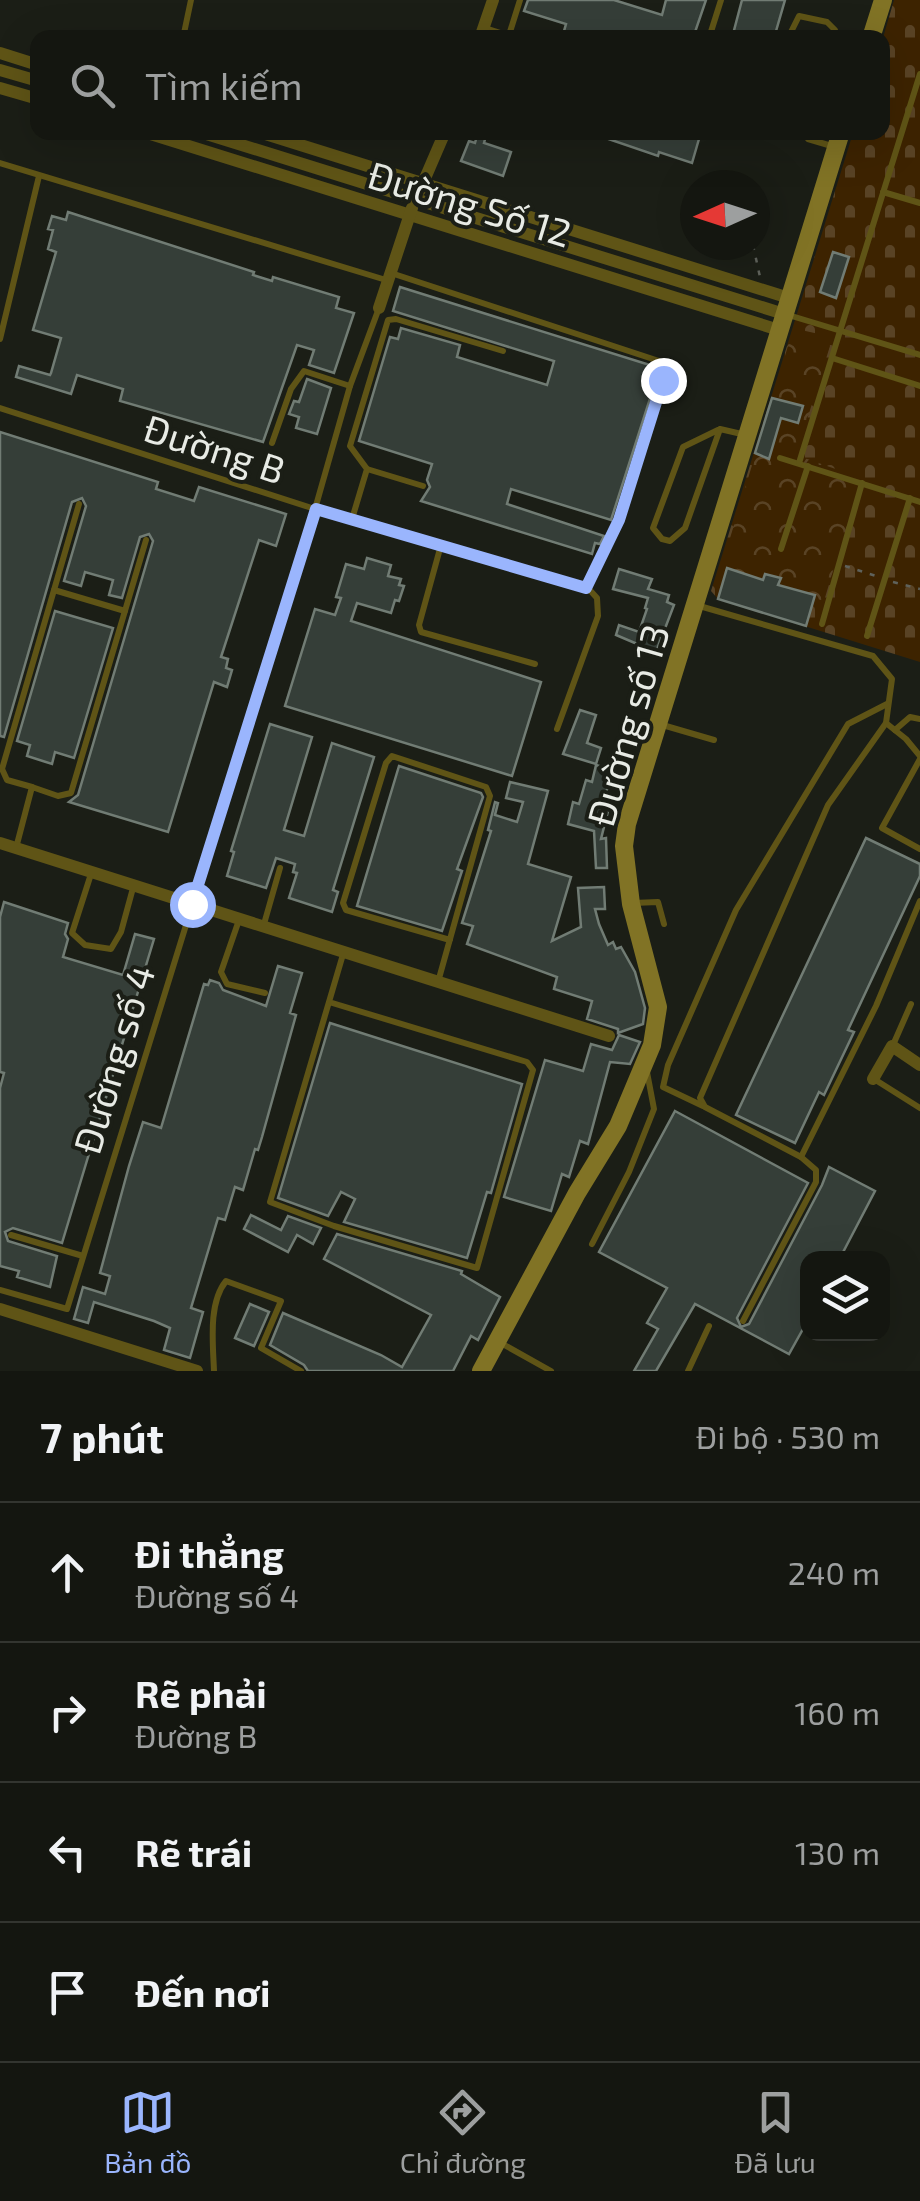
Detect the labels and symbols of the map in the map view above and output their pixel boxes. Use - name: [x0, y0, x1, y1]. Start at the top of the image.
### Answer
- street label: Đường Số 12: [363, 150, 577, 256]
- north arrow: [680, 170, 770, 260]
- route end: [641, 358, 687, 404]
- street label: Đường B: [139, 404, 291, 492]
- street label: Đường số 13: [576, 619, 678, 831]
- route start: [170, 882, 216, 928]
- street label: Đường số 4: [63, 959, 163, 1159]

